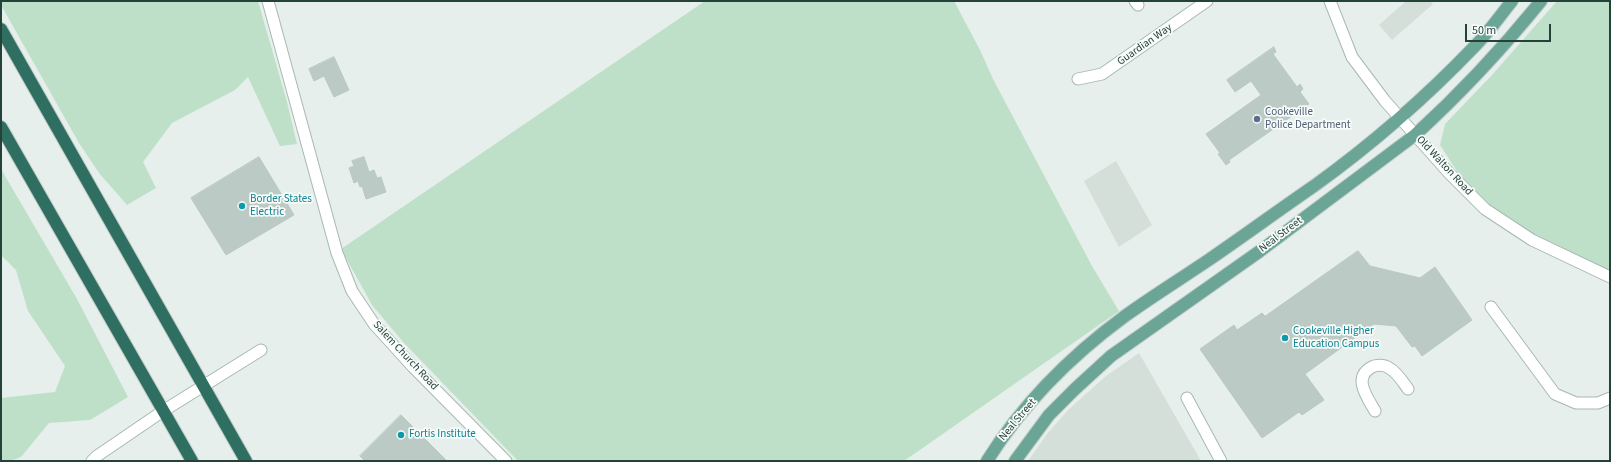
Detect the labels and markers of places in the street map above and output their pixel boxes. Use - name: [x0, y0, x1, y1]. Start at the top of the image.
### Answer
- place label: Cookeville Police Department: [1265, 106, 1350, 132]
- marker: Cookeville Police Department: [1252, 114, 1262, 124]
- place label: Border States Electric: [250, 193, 312, 219]
- marker: Border States Electric: [237, 201, 247, 211]
- place label: Cookeville Higher Education Campus: [1293, 325, 1379, 351]
- marker: Cookeville Higher Education Campus: [1280, 333, 1290, 343]
- place label: Fortis Institute: [409, 428, 476, 442]
- marker: Fortis Institute: [396, 430, 406, 440]

